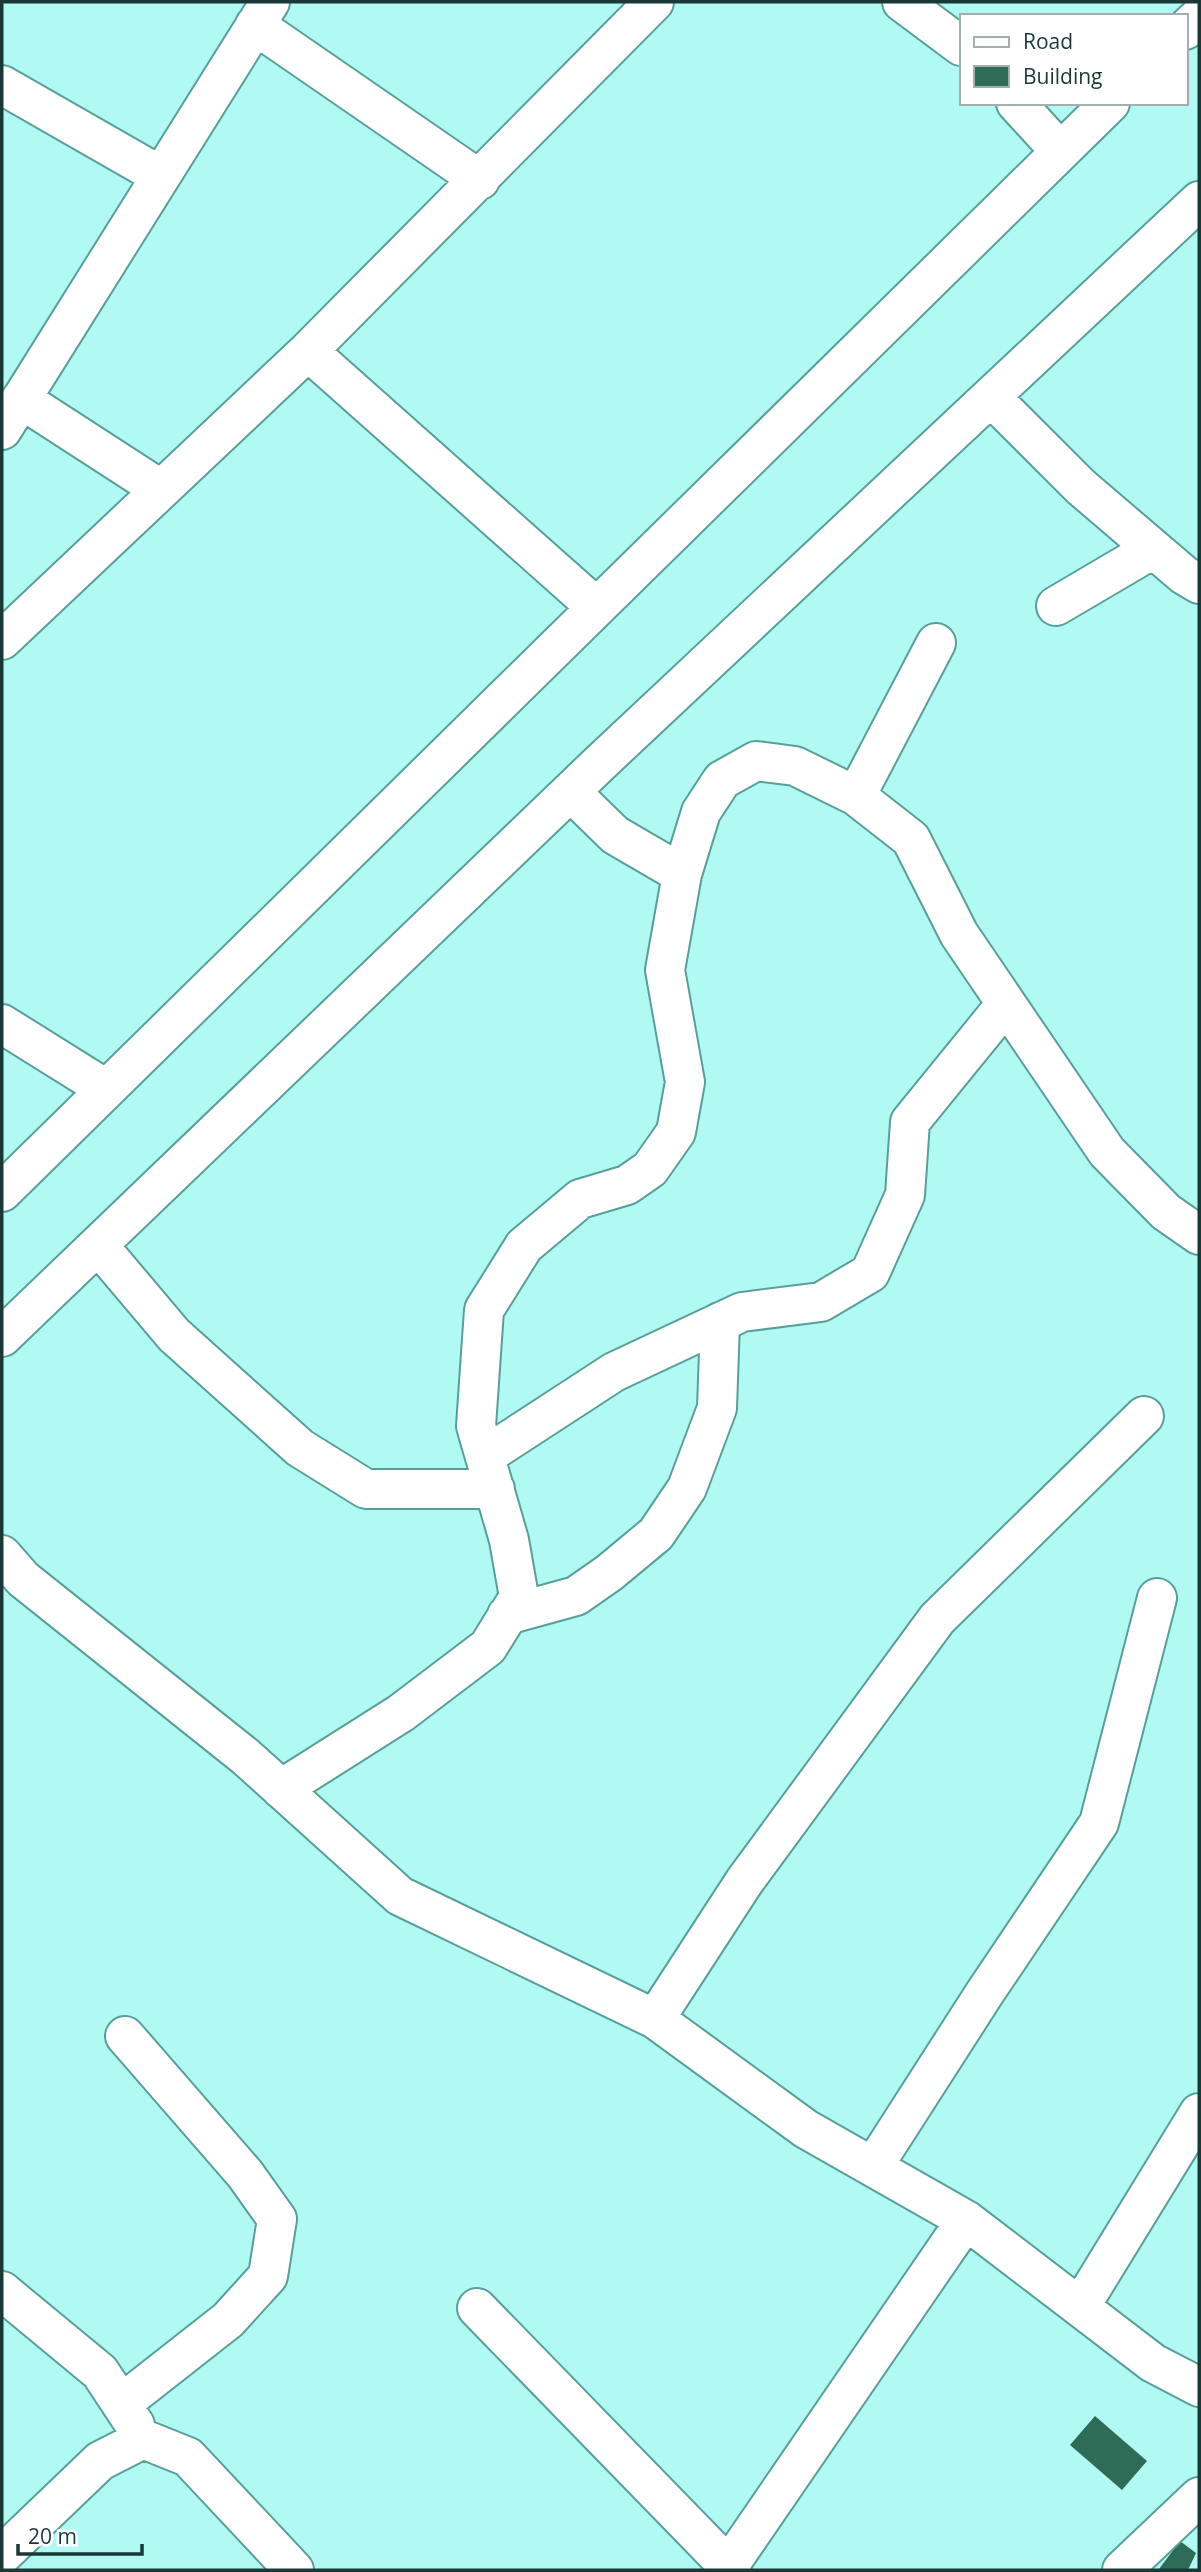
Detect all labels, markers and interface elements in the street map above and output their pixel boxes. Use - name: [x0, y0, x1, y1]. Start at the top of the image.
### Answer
- legend: [960, 14, 1187, 105]
- text: Road: [1023, 27, 1073, 55]
- text: Building: [1023, 62, 1102, 90]
- scale bar: [18, 2512, 142, 2556]
- text: 20 m: [28, 2522, 77, 2550]

